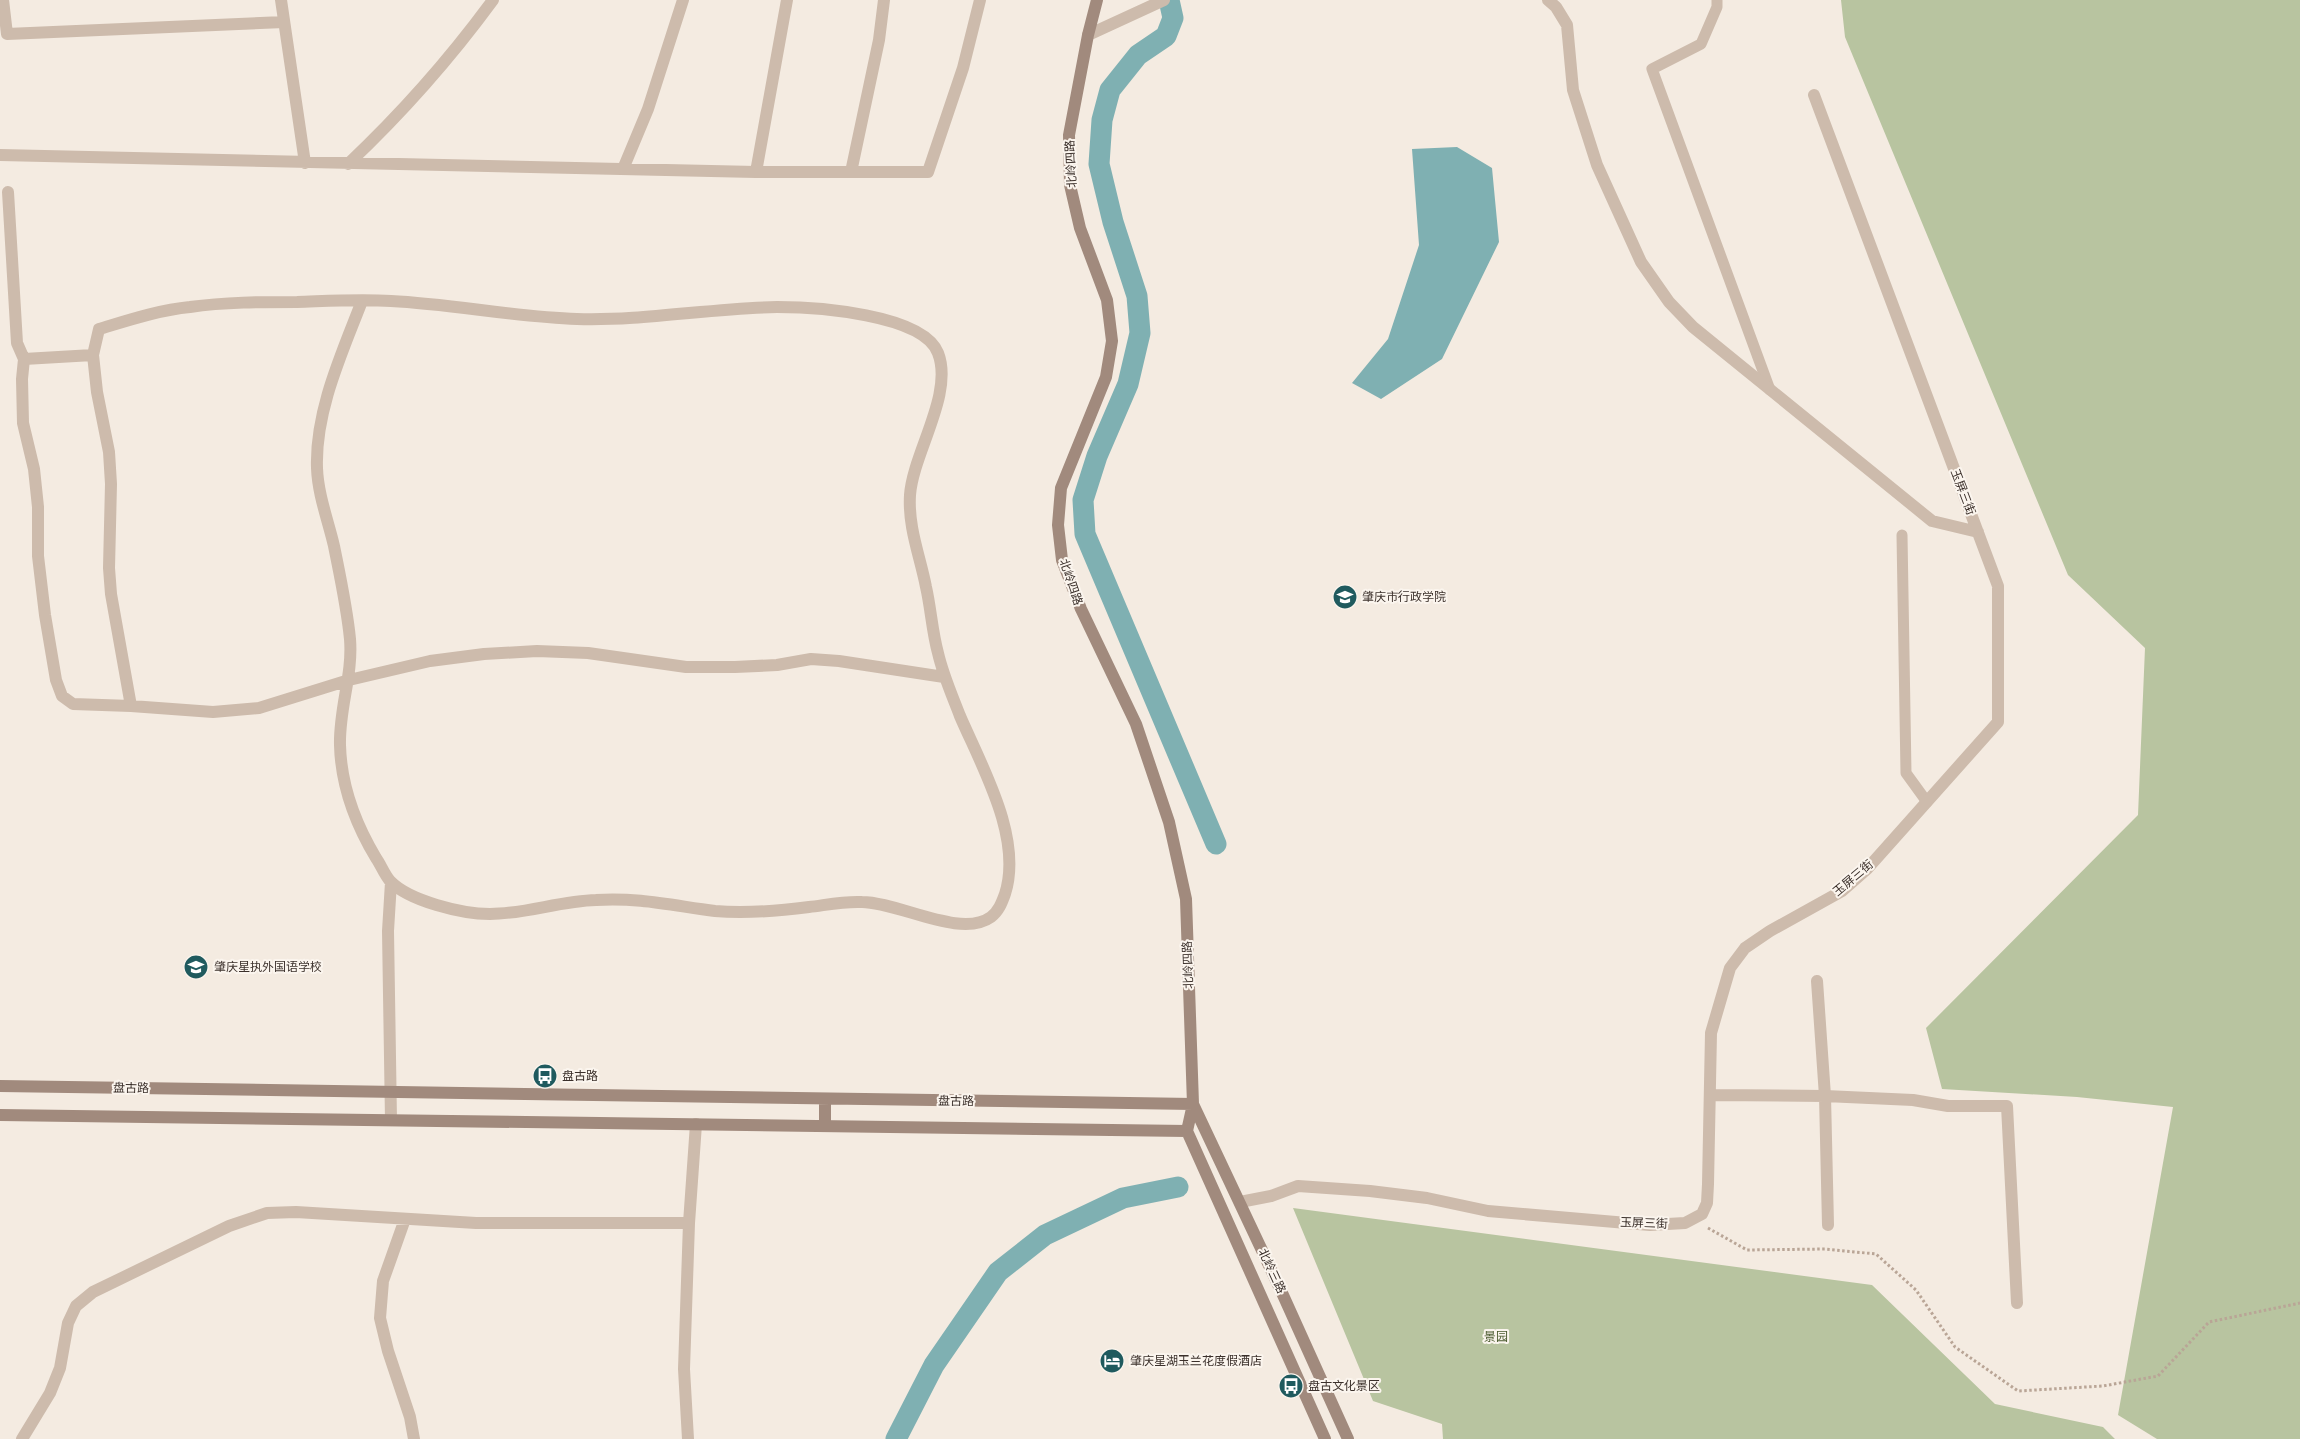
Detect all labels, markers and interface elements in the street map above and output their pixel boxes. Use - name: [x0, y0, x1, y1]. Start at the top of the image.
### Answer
- street label: 北岭四路: [1062, 140, 1079, 188]
- street label: 玉屏三街: [1948, 467, 1979, 517]
- street label: 北岭四路: [1057, 557, 1086, 607]
- school or university icon: 肇庆市行政学院: [1332, 584, 1358, 610]
- place label: 肇庆市行政学院: [1362, 589, 1446, 604]
- street label: 玉屏三街: [1829, 856, 1876, 899]
- street label: 北岭四路: [1179, 941, 1196, 989]
- school or university icon: 肇庆星执外国语学校: [183, 954, 209, 980]
- place label: 肇庆星执外国语学校: [214, 959, 322, 974]
- bus stop icon: 盘古路: [532, 1063, 558, 1089]
- place label: 盘古路: [562, 1068, 598, 1083]
- street label: 盘古路: [113, 1080, 149, 1095]
- street label: 盘古路: [938, 1093, 974, 1108]
- street label: 玉屏三街: [1620, 1214, 1668, 1231]
- street label: 北岭三路: [1256, 1246, 1289, 1296]
- park label: 景园: [1484, 1329, 1508, 1344]
- hotel icon: 肇庆星湖玉兰花度假酒店: [1099, 1348, 1125, 1374]
- place label: 肇庆星湖玉兰花度假酒店: [1130, 1353, 1262, 1368]
- bus stop icon: 盘古文化景区: [1278, 1373, 1304, 1399]
- place label: 盘古文化景区: [1308, 1378, 1380, 1393]

